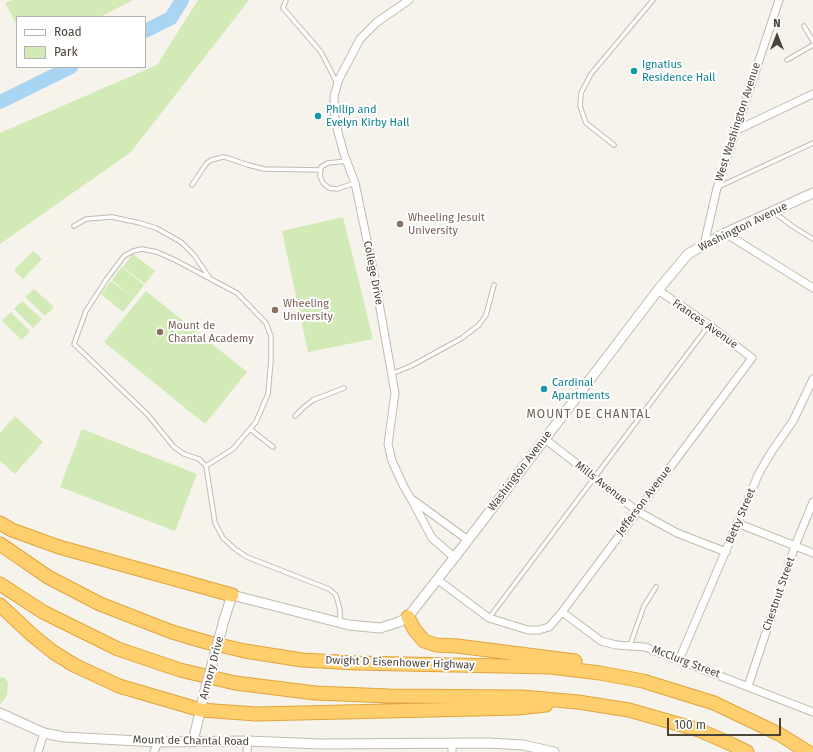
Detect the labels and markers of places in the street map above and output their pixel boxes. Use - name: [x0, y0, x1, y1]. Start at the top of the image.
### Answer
- place label: Ignatius Residence Hall: [642, 58, 715, 84]
- marker: Ignatius Residence Hall: [629, 66, 639, 76]
- place label: Philip and Evelyn Kirby Hall: [326, 103, 409, 129]
- marker: Philip and Evelyn Kirby Hall: [313, 111, 323, 121]
- place label: Wheeling Jesuit University: [408, 211, 485, 237]
- marker: Wheeling Jesuit University: [395, 219, 405, 229]
- place label: Wheeling University: [283, 297, 333, 323]
- marker: Wheeling University: [270, 305, 280, 315]
- place label: Mount de Chantal Academy: [168, 319, 254, 345]
- marker: Mount de Chantal Academy: [155, 327, 165, 337]
- place label: Cardinal Apartments: [552, 376, 610, 402]
- marker: Cardinal Apartments: [539, 384, 549, 394]

